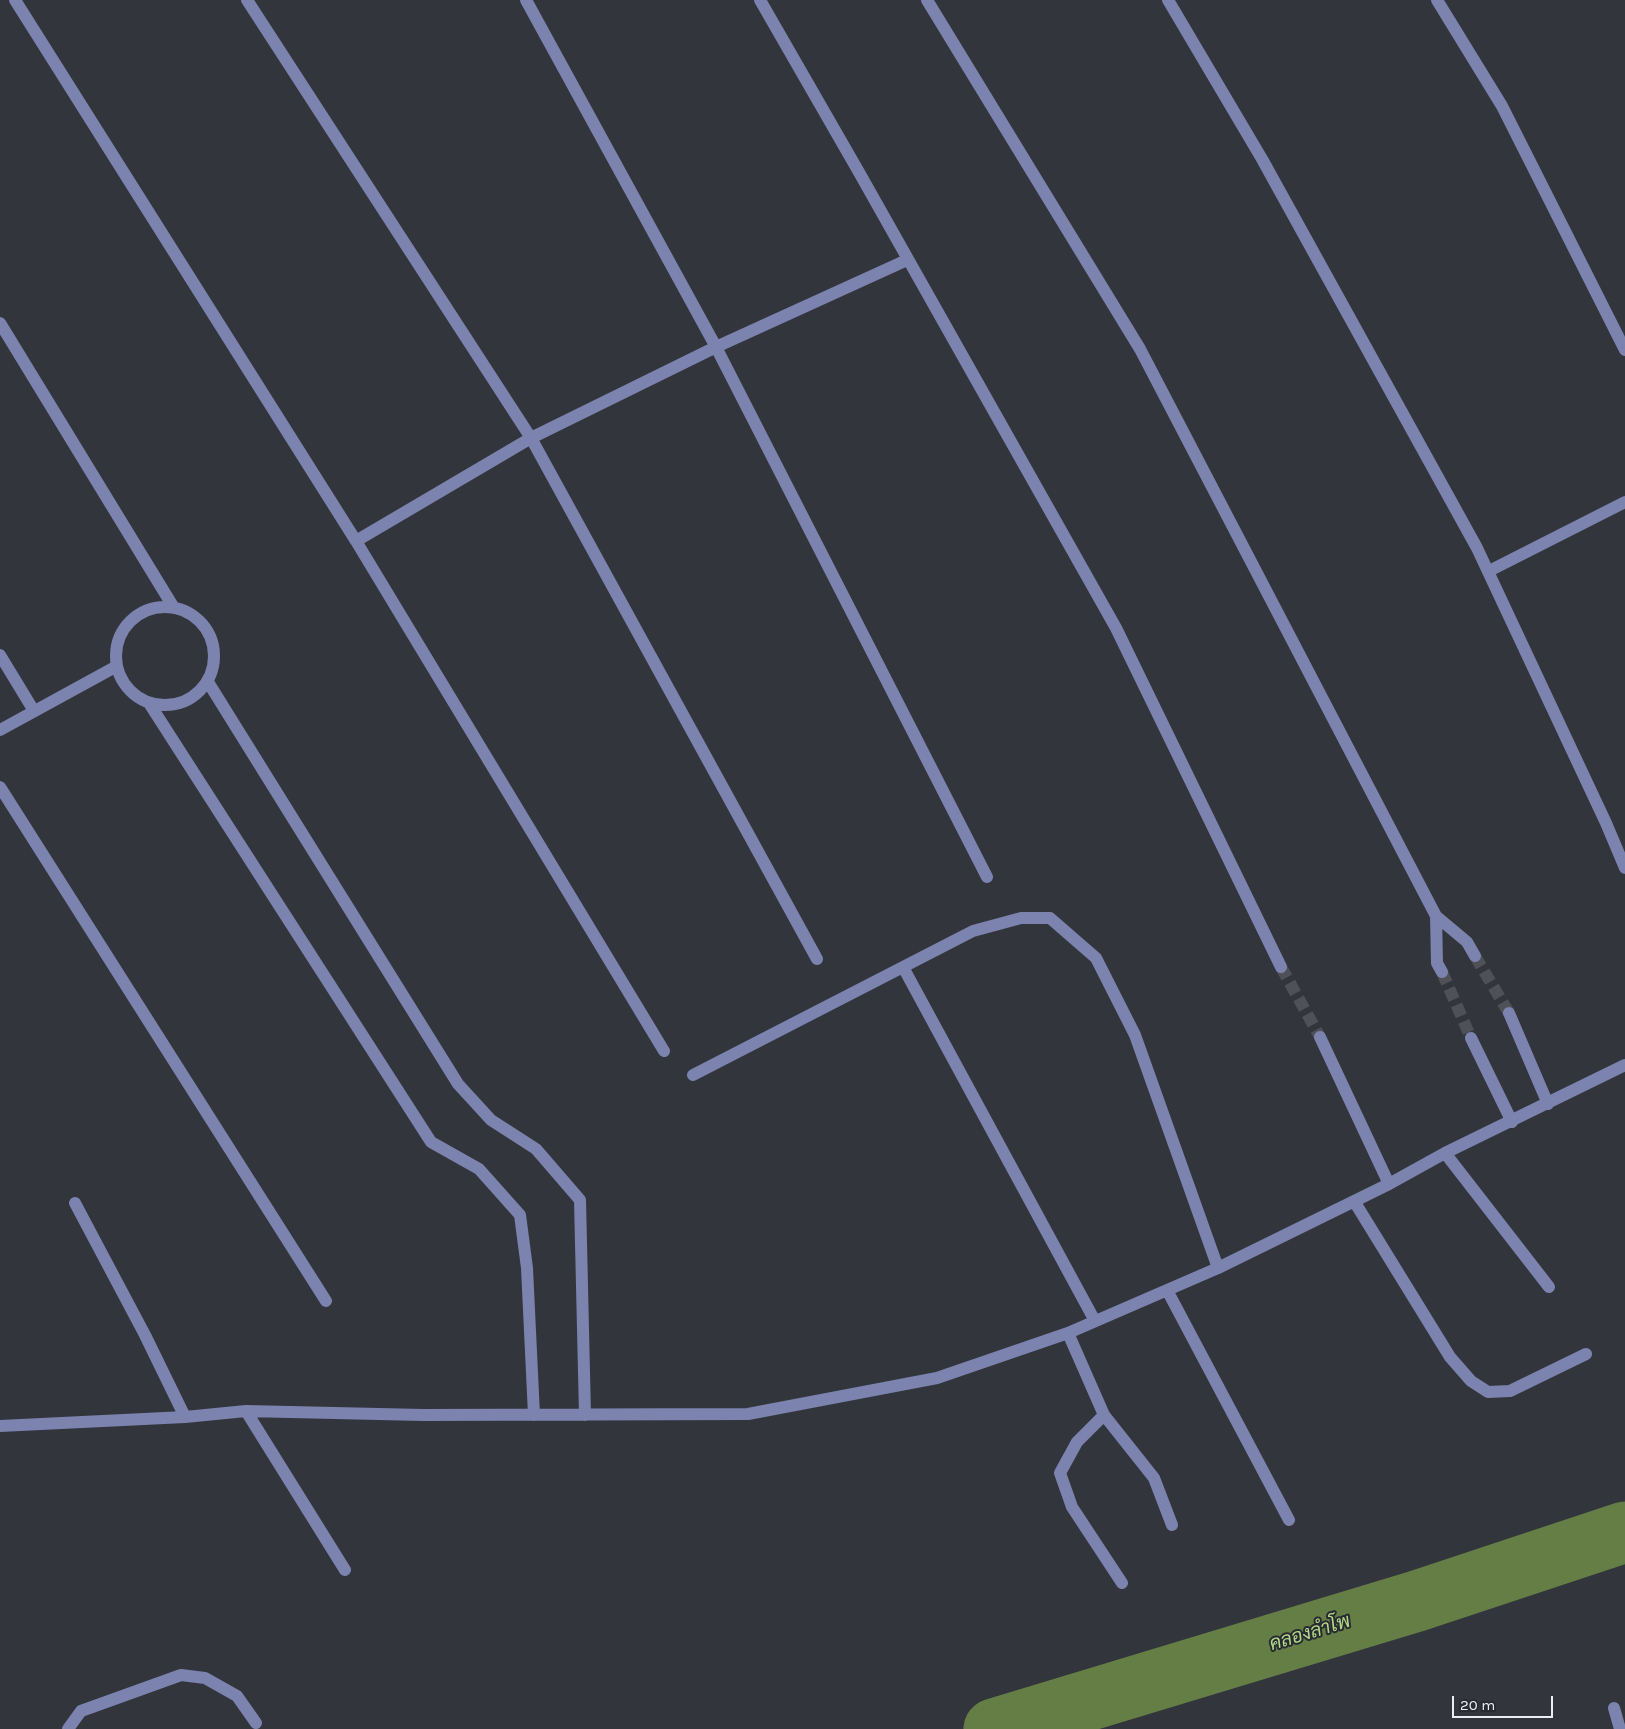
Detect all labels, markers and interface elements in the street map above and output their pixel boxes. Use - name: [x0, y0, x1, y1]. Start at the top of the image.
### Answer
- water label: คลองลำโพ: [1267, 1610, 1353, 1656]
- scale bar: [1455, 1686, 1556, 1718]
- text: 20 m: [1460, 1696, 1495, 1714]

